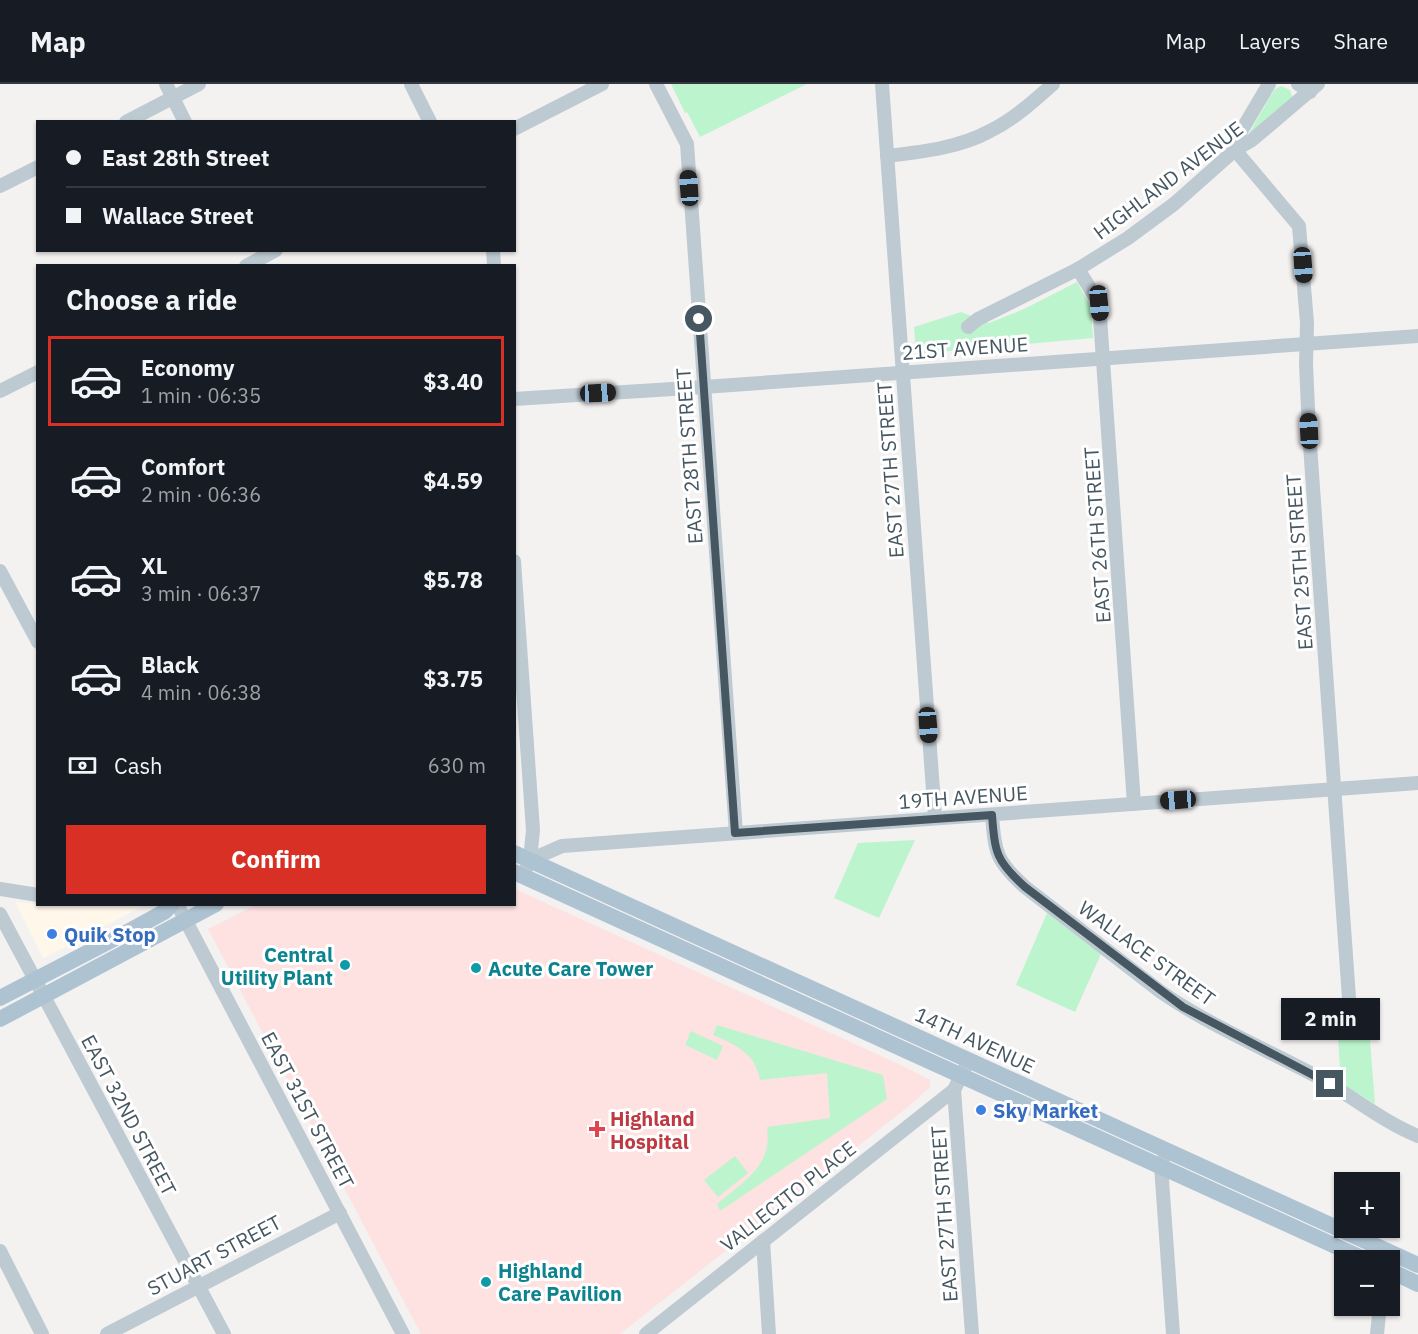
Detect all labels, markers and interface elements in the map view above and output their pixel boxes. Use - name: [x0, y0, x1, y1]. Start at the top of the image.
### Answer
- text: Map: [30, 23, 86, 60]
- text: Map: [1166, 27, 1206, 55]
- text: Layers: [1239, 27, 1301, 55]
- text: Share: [1334, 27, 1388, 55]
- street label: HIGHLAND AVENUE: [1088, 115, 1248, 245]
- text: East 28th Street: [102, 143, 270, 172]
- car: [679, 169, 699, 207]
- text: Wallace Street: [102, 201, 254, 230]
- car: [1293, 246, 1313, 284]
- text: Choose a ride: [66, 282, 237, 317]
- car: [1088, 284, 1110, 322]
- route start: [685, 305, 712, 332]
- street label: 21ST AVENUE: [901, 330, 1029, 366]
- text: Economy: [141, 353, 235, 382]
- icon: car: [69, 354, 123, 408]
- text: $3.40: [423, 367, 483, 396]
- street label: EAST 28TH STREET: [669, 367, 709, 545]
- street label: EAST 27TH STREET: [870, 381, 910, 559]
- text: 1 min · 06:35: [141, 382, 261, 409]
- car: [580, 383, 616, 403]
- car: [1299, 413, 1319, 449]
- street label: EAST 26TH STREET: [1077, 446, 1117, 624]
- text: Comfort: [141, 452, 225, 481]
- icon: car: [69, 453, 123, 507]
- text: $4.59: [423, 466, 483, 495]
- street label: EAST 25TH STREET: [1279, 473, 1319, 651]
- text: 2 min · 06:36: [141, 481, 261, 508]
- text: XL: [141, 551, 167, 580]
- icon: car: [69, 552, 123, 606]
- text: $5.78: [423, 565, 483, 594]
- text: 3 min · 06:37: [141, 580, 261, 607]
- text: Black: [141, 650, 199, 679]
- icon: car: [69, 651, 123, 705]
- text: $3.75: [423, 664, 483, 693]
- text: 4 min · 06:38: [141, 679, 261, 706]
- car: [918, 706, 938, 744]
- icon: cash: [66, 749, 99, 782]
- text: Cash: [114, 751, 163, 780]
- text: 630 m: [428, 752, 486, 779]
- street label: 19TH AVENUE: [897, 779, 1029, 815]
- car: [1159, 790, 1197, 810]
- button: Confirm: [66, 825, 486, 894]
- street label: WALLACE STREET: [1073, 894, 1221, 1012]
- place label: Quik Stop: [64, 921, 156, 948]
- marker: Quik Stop: [45, 927, 59, 941]
- place label: Central Utility Plant: [221, 941, 333, 991]
- place label: Acute Care Tower: [488, 955, 653, 982]
- marker: Central Utility Plant: [338, 958, 352, 972]
- marker: Acute Care Tower: [469, 961, 483, 975]
- callout: 2 min: [1280, 997, 1380, 1039]
- street label: 14TH AVENUE: [911, 1000, 1039, 1080]
- text: 2 min: [1304, 1005, 1357, 1032]
- street label: EAST 31ST STREET: [255, 1027, 361, 1193]
- street label: EAST 32ND STREET: [75, 1030, 183, 1200]
- route end: [1316, 1070, 1343, 1097]
- place label: Sky Market: [993, 1097, 1098, 1124]
- marker: Sky Market: [974, 1103, 988, 1117]
- place label: Highland Hospital: [610, 1105, 695, 1155]
- marker: Highland Hospital: [588, 1120, 606, 1138]
- street label: EAST 27TH STREET: [924, 1125, 964, 1303]
- street label: VALLECITO PLACE: [715, 1135, 861, 1257]
- map controls: [1334, 1172, 1400, 1316]
- button: +: [1334, 1172, 1400, 1238]
- street label: STUART STREET: [142, 1208, 286, 1302]
- button: −: [1334, 1250, 1400, 1316]
- place label: Highland Care Pavilion: [498, 1257, 622, 1307]
- marker: Highland Care Pavilion: [479, 1275, 493, 1289]

